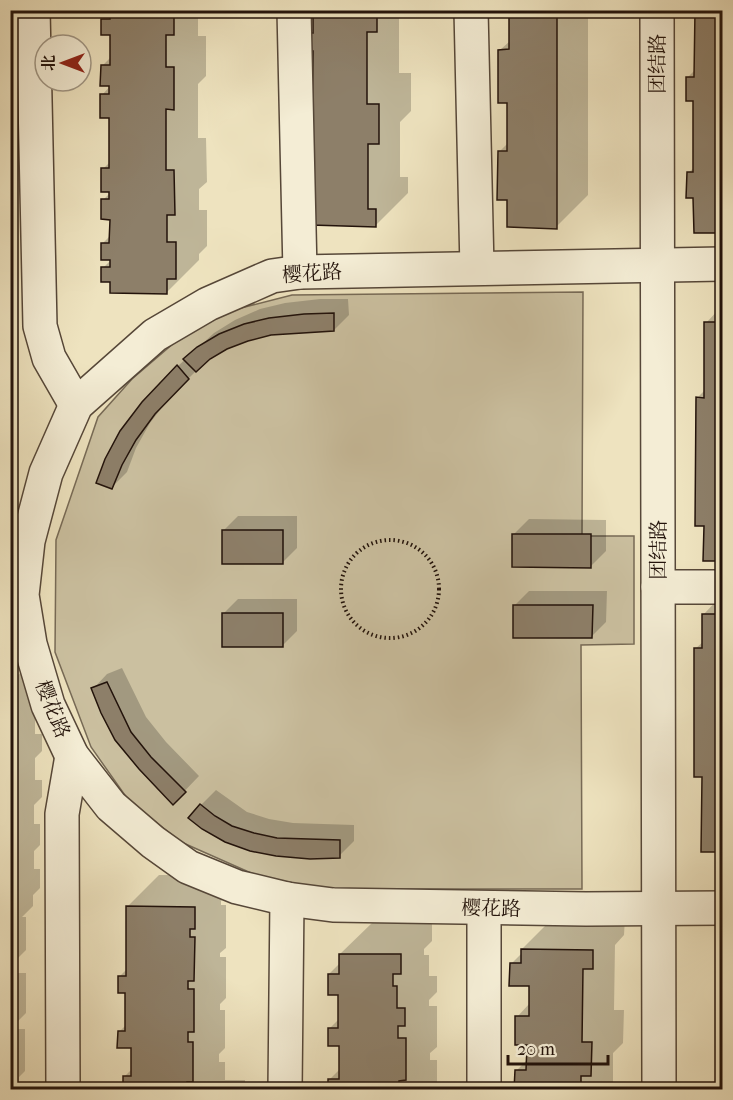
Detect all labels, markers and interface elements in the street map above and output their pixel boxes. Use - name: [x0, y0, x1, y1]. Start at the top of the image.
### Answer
- north arrow: [33, 33, 93, 93]
- street label: 团结路: [646, 34, 669, 94]
- text: 北: [39, 55, 58, 71]
- street label: 樱花路: [281, 260, 343, 287]
- street label: 团结路: [647, 520, 670, 580]
- street label: 樱花路: [31, 677, 74, 741]
- street label: 樱花路: [461, 896, 521, 921]
- scale bar: [508, 1028, 608, 1066]
- text: 20 m: [517, 1039, 555, 1060]

